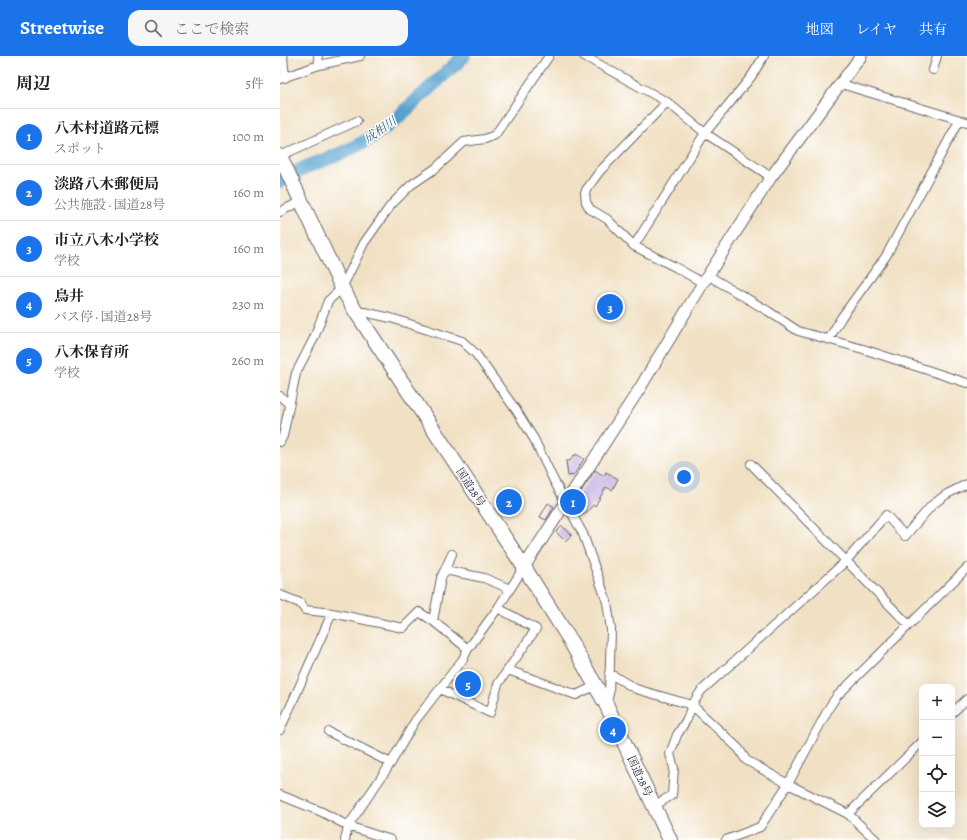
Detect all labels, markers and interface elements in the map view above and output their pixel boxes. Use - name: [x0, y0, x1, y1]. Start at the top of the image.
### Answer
- search box: [128, 10, 408, 46]
- text: Streetwise: [20, 15, 104, 41]
- icon: search: [142, 17, 164, 39]
- text: ここで検索: [174, 19, 249, 39]
- text: 地図: [806, 20, 834, 39]
- text: レイヤ: [856, 20, 897, 39]
- text: 共有: [919, 20, 947, 39]
- text: 周辺: [16, 72, 50, 95]
- text: 5件: [245, 75, 264, 92]
- water label: 成相川: [361, 112, 401, 147]
- text: 八木村道路元標: [54, 118, 159, 138]
- text: 1: [27, 128, 31, 145]
- text: 100 m: [232, 128, 264, 145]
- text: スポット: [54, 140, 106, 157]
- text: 淡路八木郵便局: [54, 174, 159, 194]
- text: 2: [26, 184, 32, 201]
- text: 160 m: [233, 184, 264, 201]
- text: 公共施設 · 国道28号: [54, 196, 165, 213]
- text: 市立八木小学校: [54, 230, 159, 250]
- text: 3: [26, 240, 32, 257]
- text: 160 m: [233, 240, 264, 257]
- text: 学校: [54, 252, 80, 269]
- text: 鳥井: [54, 286, 84, 306]
- pin: 3: [597, 292, 623, 322]
- text: 4: [26, 296, 32, 313]
- text: 230 m: [232, 296, 264, 313]
- text: バス停 · 国道28号: [54, 308, 152, 325]
- text: 八木保育所: [54, 342, 129, 362]
- text: 5: [26, 352, 32, 369]
- text: 260 m: [231, 352, 264, 369]
- text: 学校: [54, 364, 80, 381]
- street label: 国道28号: [452, 465, 489, 510]
- your location: [674, 467, 694, 487]
- pin: 2: [496, 487, 522, 517]
- pin: 1: [560, 487, 586, 517]
- pin: 5: [455, 669, 481, 699]
- map controls: [919, 684, 955, 828]
- button: +: [919, 684, 955, 720]
- pin: 4: [600, 715, 626, 745]
- button: −: [919, 720, 955, 756]
- street label: 国道28号: [624, 753, 656, 799]
- button: locate: [919, 756, 955, 792]
- button: layers: [919, 792, 955, 828]

